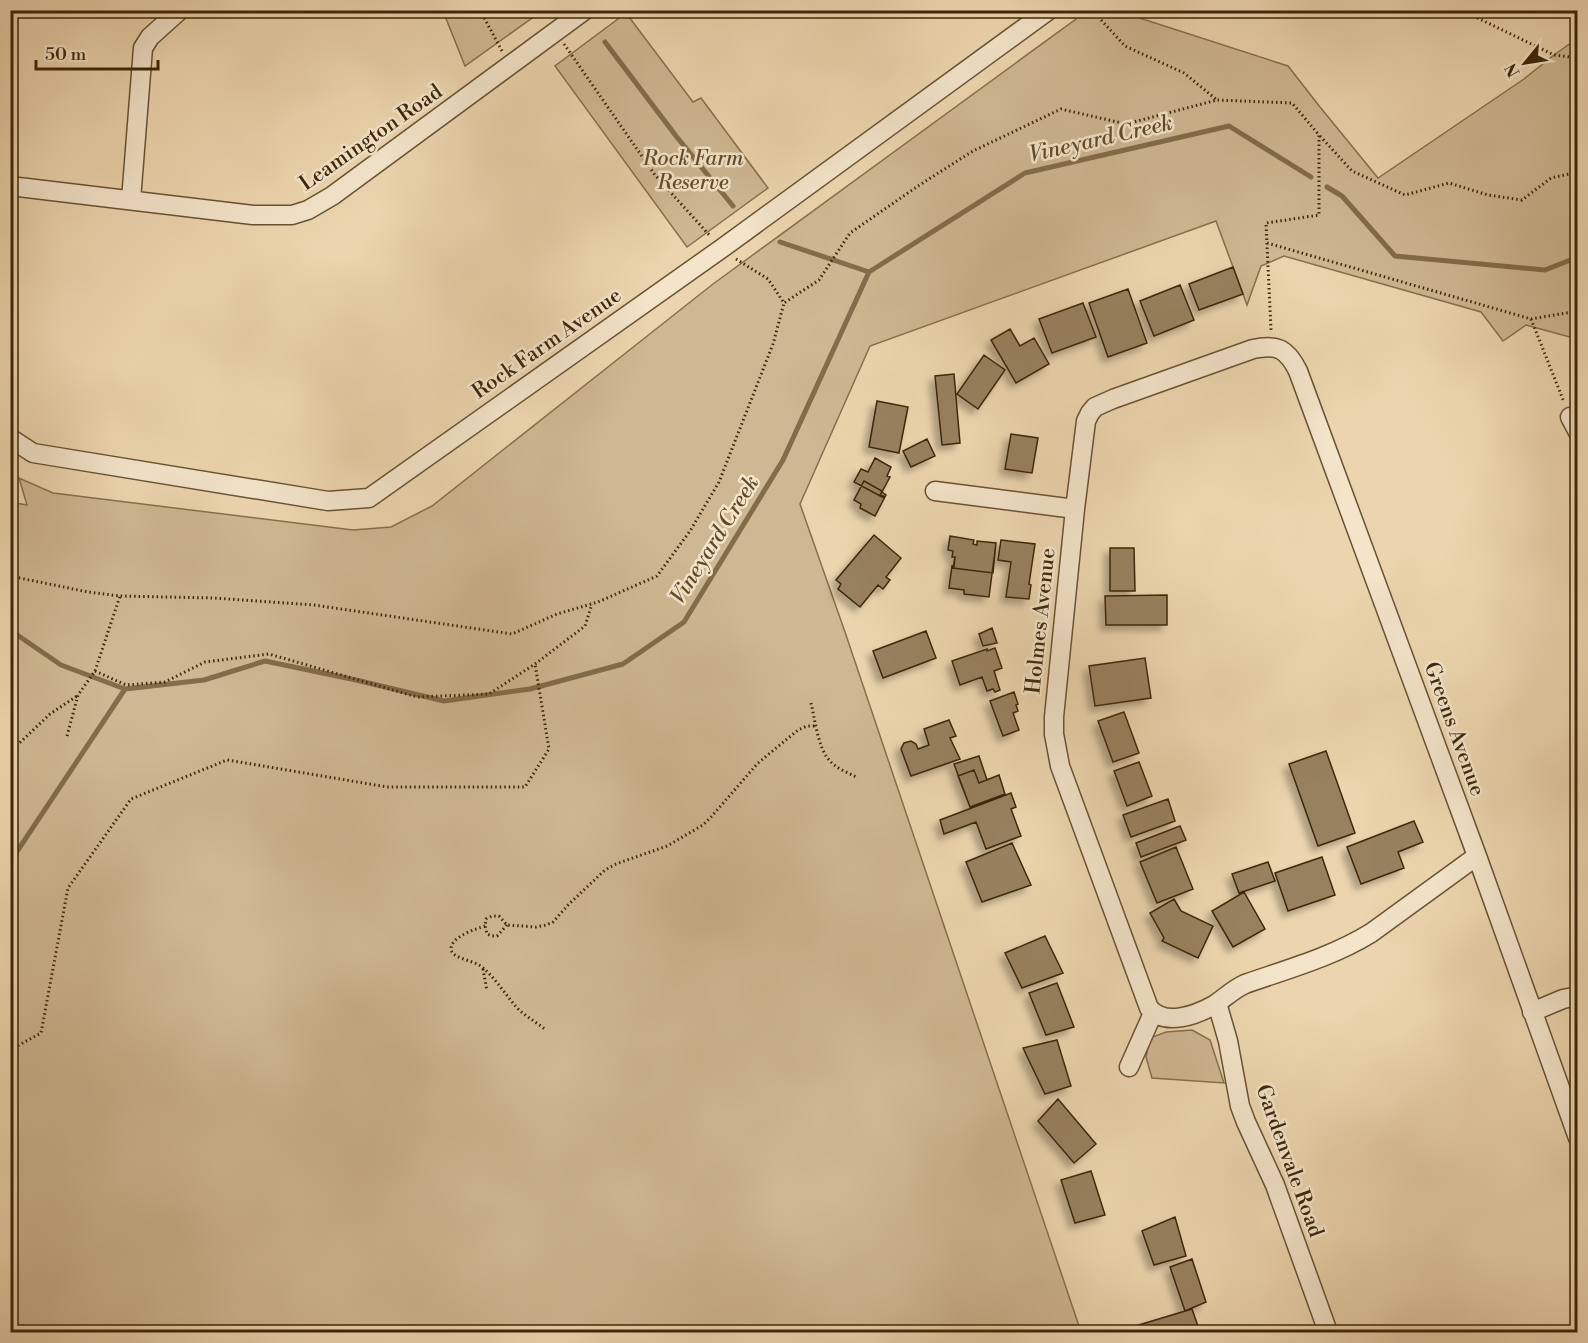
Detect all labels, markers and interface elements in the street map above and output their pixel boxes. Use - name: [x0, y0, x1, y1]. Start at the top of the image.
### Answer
- scale bar: [36, 33, 158, 71]
- north arrow: [1495, 33, 1555, 93]
- text: 50 m: [45, 43, 87, 66]
- text: N: [1501, 59, 1525, 80]
- street label: Leamington Road: [295, 79, 447, 197]
- water label: Vineyard Creek: [1027, 109, 1175, 169]
- park label: Rock Farm Reserve: [642, 146, 744, 196]
- street label: Rock Farm Avenue: [467, 283, 627, 405]
- water label: Vineyard Creek: [665, 471, 765, 609]
- street label: Holmes Avenue: [1020, 547, 1062, 695]
- street label: Greens Avenue: [1418, 658, 1490, 800]
- street label: Gardenvale Road: [1249, 1081, 1329, 1241]

